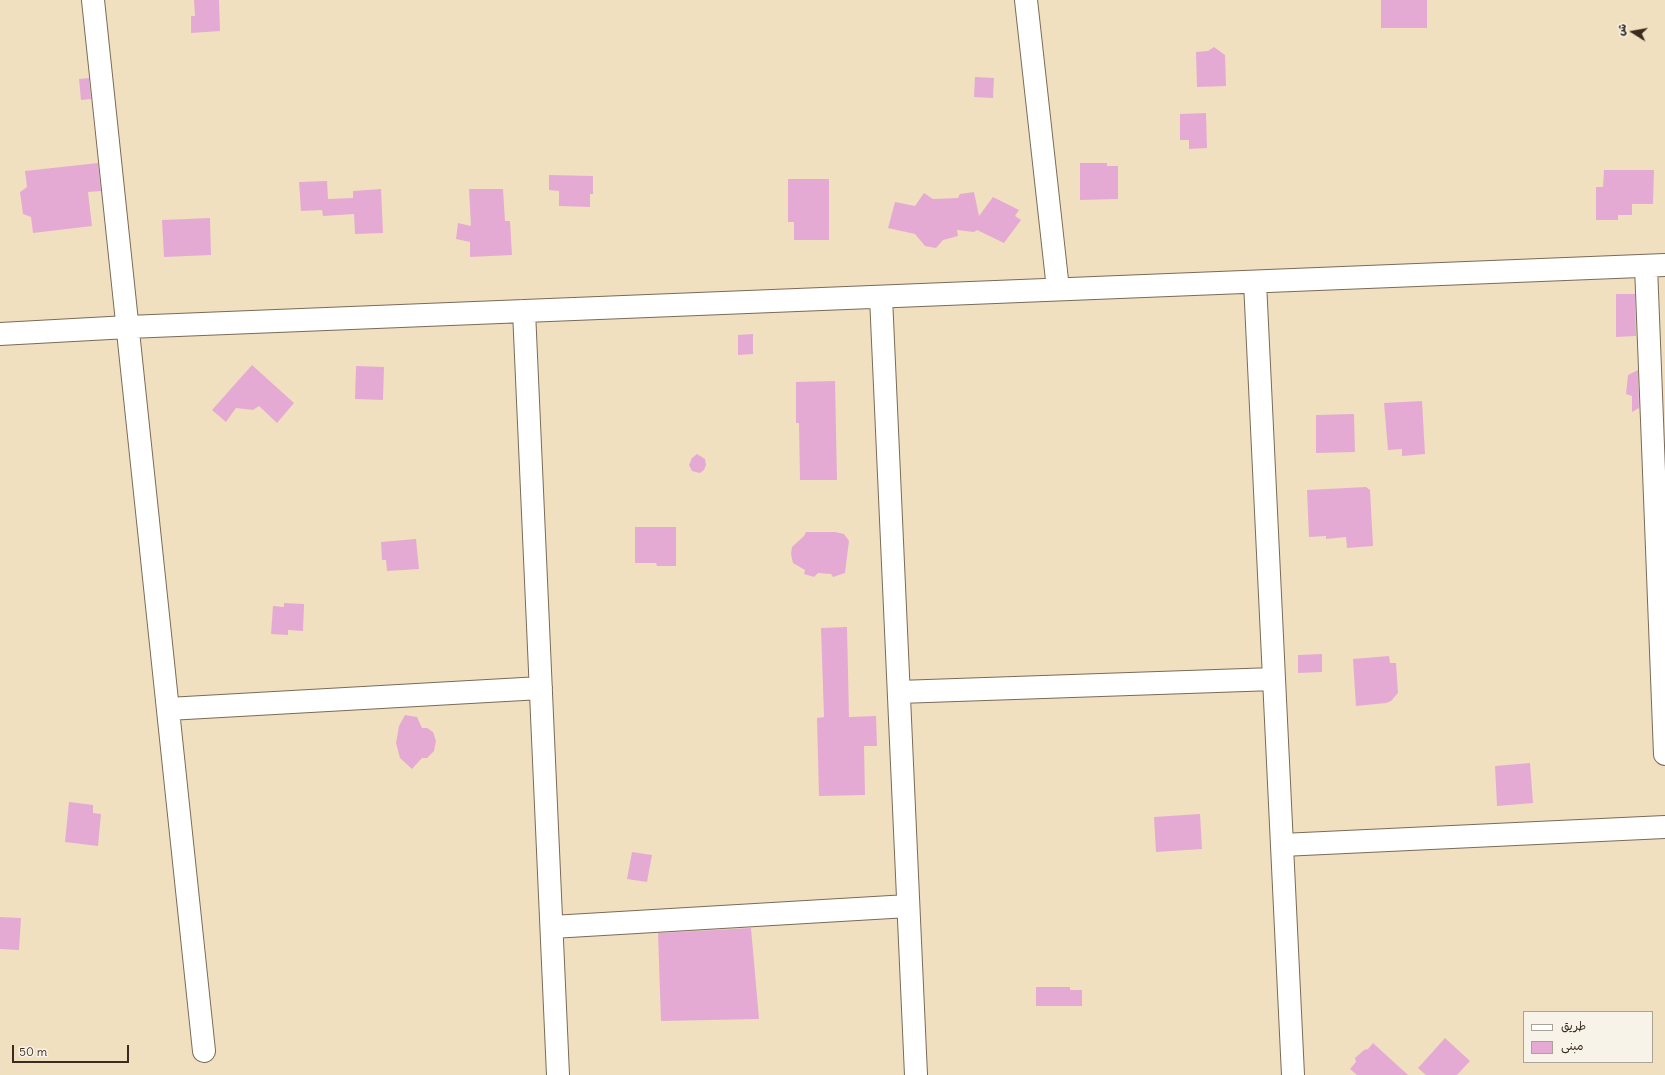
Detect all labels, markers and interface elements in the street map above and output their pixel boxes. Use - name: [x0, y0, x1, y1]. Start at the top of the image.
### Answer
- north arrow: [1613, 12, 1653, 52]
- text: ش: [1613, 22, 1629, 37]
- legend: [1523, 1011, 1653, 1063]
- text: طريق: [1561, 1018, 1586, 1033]
- scale bar: [14, 1037, 131, 1063]
- text: مبنى: [1561, 1038, 1584, 1053]
- text: 50 m: [19, 1044, 47, 1059]

